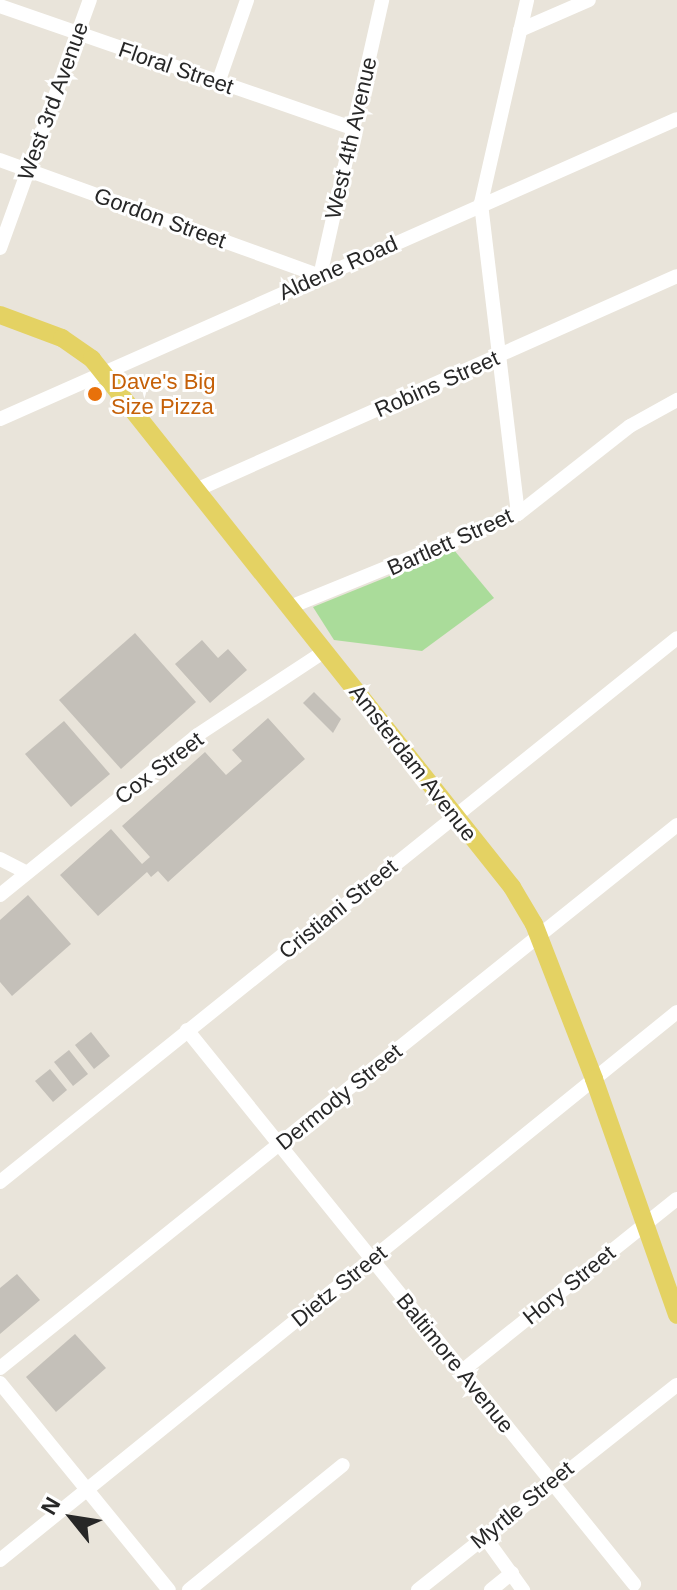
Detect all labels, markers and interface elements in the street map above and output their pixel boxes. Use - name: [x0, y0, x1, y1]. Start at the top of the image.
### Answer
- street label: West 3rd Avenue: [12, 18, 94, 184]
- street label: Floral Street: [115, 36, 237, 100]
- street label: West 4th Avenue: [319, 54, 383, 222]
- street label: Gordon Street: [91, 182, 229, 254]
- street label: Aldene Road: [275, 230, 401, 306]
- street label: Robins Street: [371, 345, 503, 423]
- place label: Dave's Big Size Pizza: [111, 368, 215, 420]
- marker: Dave's Big Size Pizza: [86, 385, 104, 403]
- street label: Bartlett Street: [383, 503, 517, 581]
- street label: Amsterdam Avenue: [343, 679, 483, 847]
- street label: Cox Street: [110, 726, 208, 810]
- street label: Cristiani Street: [274, 853, 402, 965]
- street label: Dermody Street: [271, 1038, 407, 1156]
- street label: Dietz Street: [286, 1240, 392, 1332]
- street label: Hory Street: [517, 1240, 621, 1330]
- street label: Baltimore Avenue: [390, 1287, 520, 1439]
- street label: Myrtle Street: [465, 1456, 579, 1554]
- north arrow: [32, 1478, 112, 1558]
- text: N: [36, 1493, 66, 1519]

